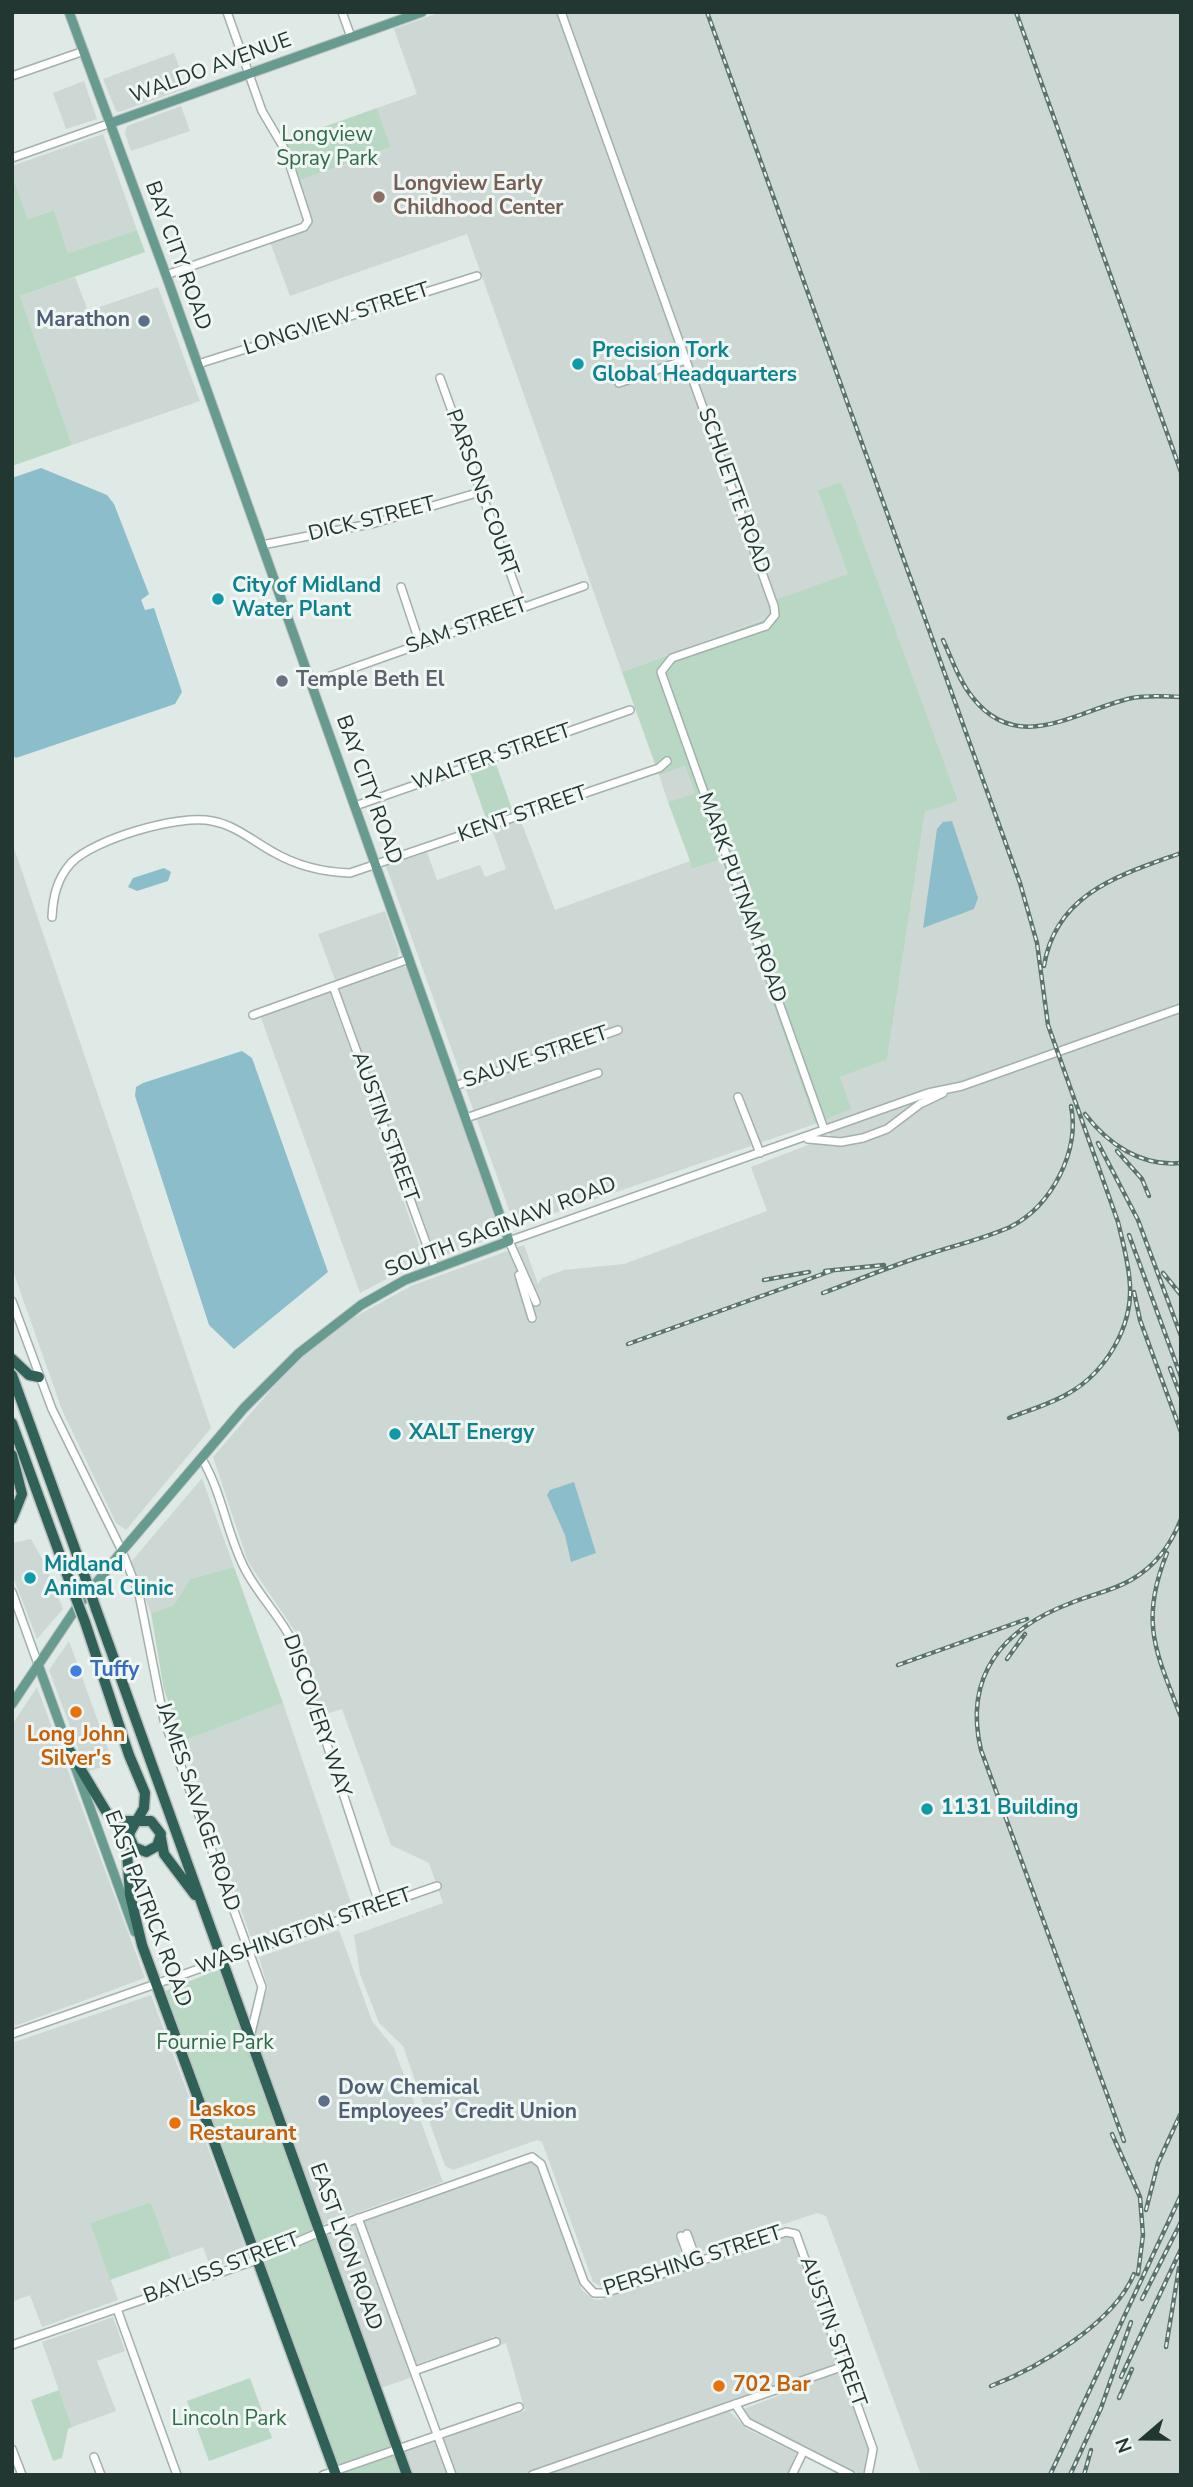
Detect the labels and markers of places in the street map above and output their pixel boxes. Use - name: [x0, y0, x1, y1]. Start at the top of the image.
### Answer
- place label: Longview Early Childhood Center: [393, 172, 564, 222]
- marker: Longview Early Childhood Center: [371, 189, 387, 205]
- place label: Marathon: [36, 308, 130, 334]
- marker: Marathon: [136, 313, 152, 329]
- place label: Precision Tork Global Headquarters: [592, 339, 797, 389]
- marker: Precision Tork Global Headquarters: [570, 356, 586, 372]
- place label: City of Midland Water Plant: [232, 574, 381, 624]
- marker: City of Midland Water Plant: [210, 591, 226, 607]
- place label: Temple Beth El: [296, 668, 444, 694]
- marker: Temple Beth El: [274, 673, 290, 689]
- place label: XALT Energy: [409, 1421, 534, 1447]
- marker: XALT Energy: [387, 1426, 403, 1442]
- place label: Midland Animal Clinic: [44, 1553, 173, 1603]
- marker: Midland Animal Clinic: [22, 1570, 38, 1586]
- place label: Tuffy: [90, 1658, 139, 1684]
- marker: Tuffy: [68, 1663, 84, 1679]
- marker: Long John Silver's: [68, 1704, 84, 1720]
- place label: Long John Silver's: [27, 1723, 125, 1773]
- place label: 1131 Building: [941, 1796, 1079, 1822]
- marker: 1131 Building: [919, 1801, 935, 1817]
- place label: Dow Chemical Employees’ Credit Union: [338, 2076, 577, 2126]
- marker: Dow Chemical Employees’ Credit Union: [316, 2093, 332, 2109]
- place label: Laskos Restaurant: [189, 2098, 296, 2148]
- marker: Laskos Restaurant: [167, 2115, 183, 2131]
- place label: 702 Bar: [733, 2373, 811, 2399]
- marker: 702 Bar: [711, 2378, 727, 2394]

